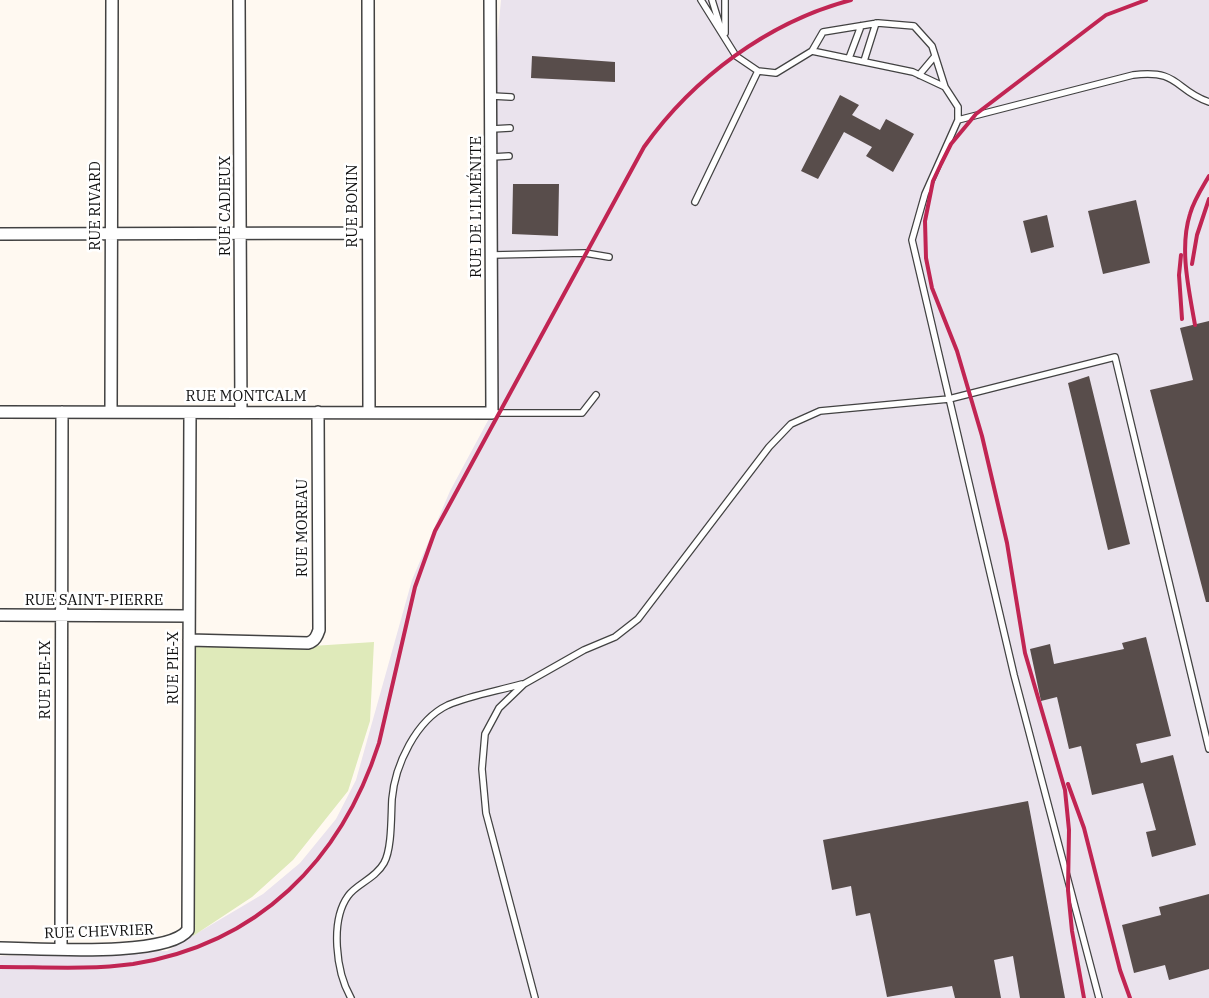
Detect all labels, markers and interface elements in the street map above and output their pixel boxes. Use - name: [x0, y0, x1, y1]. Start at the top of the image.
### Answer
- street label: RUE DE L'ILMÉNITE: [468, 136, 486, 278]
- street label: RUE CADIEUX: [217, 156, 235, 256]
- street label: RUE RIVARD: [87, 161, 105, 251]
- street label: RUE BONIN: [344, 164, 362, 248]
- street label: RUE MONTCALM: [186, 388, 306, 406]
- street label: RUE MOREAU: [294, 479, 312, 577]
- street label: RUE SAINT-PIERRE: [25, 592, 163, 610]
- street label: RUE PIE-X: [165, 631, 183, 705]
- street label: RUE PIE-IX: [37, 640, 55, 720]
- street label: RUE CHEVRIER: [44, 921, 154, 943]

